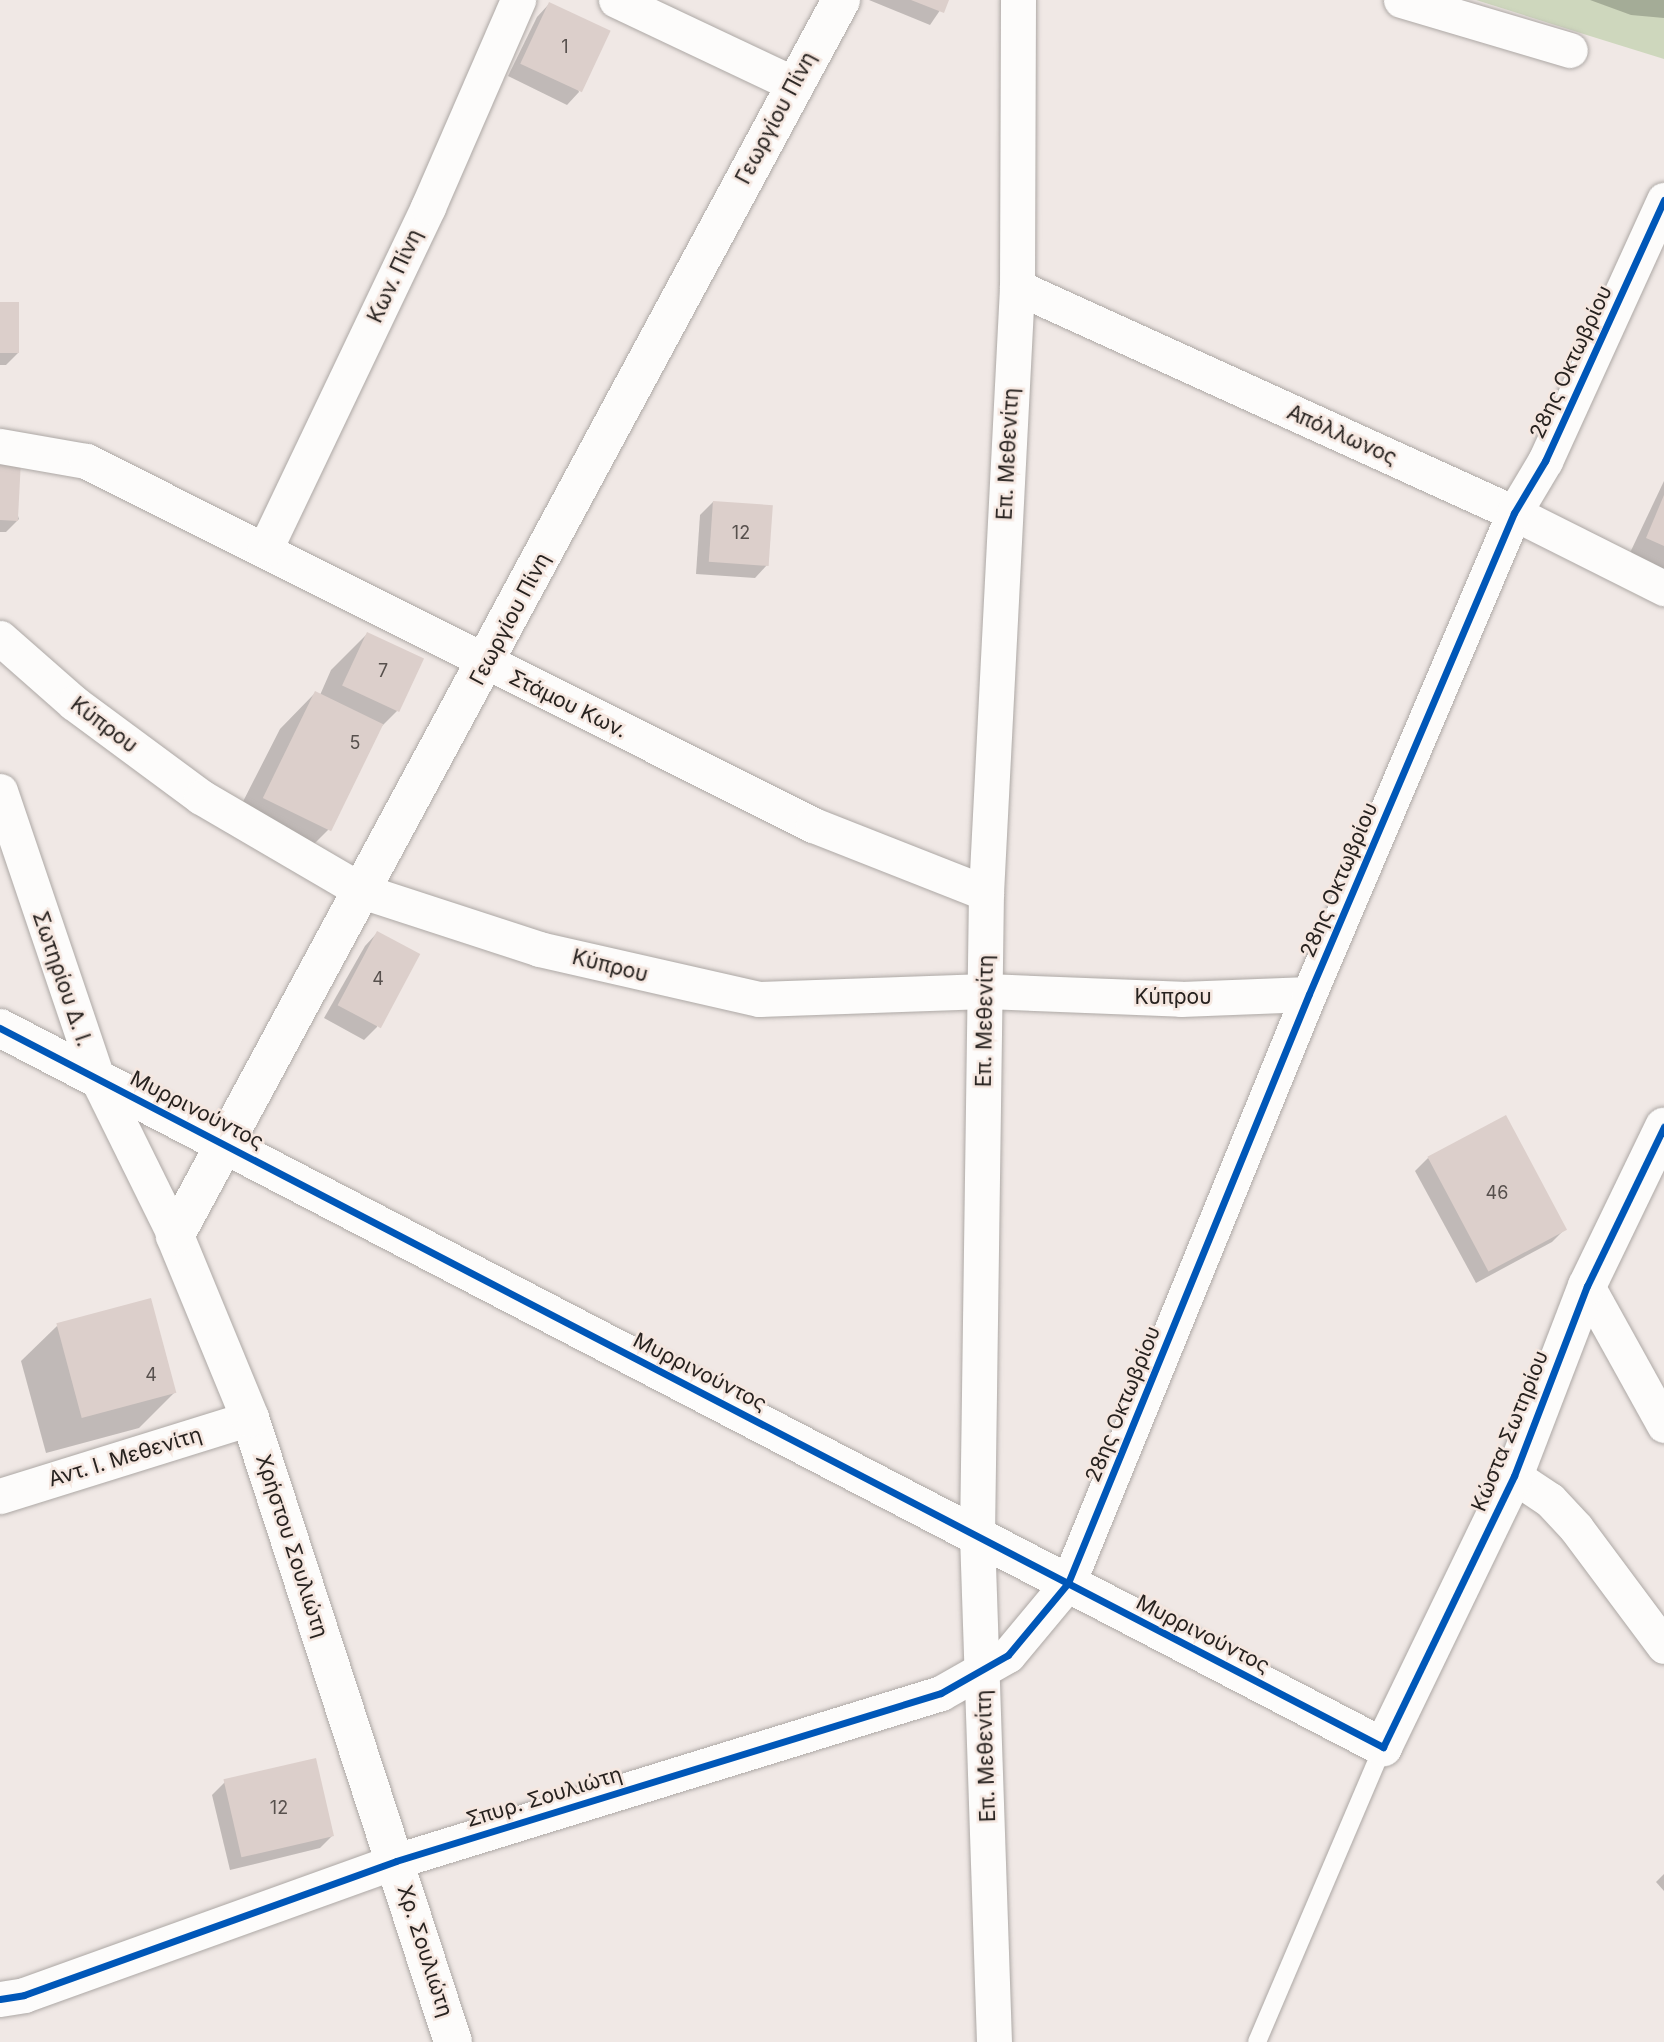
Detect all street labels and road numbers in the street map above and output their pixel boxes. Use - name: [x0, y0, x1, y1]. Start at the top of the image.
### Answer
- street label: Γεωργίου Πίνη: [731, 48, 821, 188]
- street label: Κων. Πίνη: [362, 225, 428, 327]
- street label: 28ης Οκτωβρίου: [1525, 281, 1617, 443]
- street label: Επ. Μεθενίτη: [992, 387, 1024, 521]
- street label: Απόλλωνος: [1283, 400, 1401, 470]
- street label: Γεωργίου Πίνη: [465, 549, 555, 689]
- street label: Στάμου Κων.: [505, 665, 631, 743]
- street label: Κύπρου: [66, 692, 142, 758]
- street label: 28ης Οκτωβρίου: [1295, 799, 1383, 961]
- street label: Σωτηρίου Δ. Ι.: [27, 908, 97, 1050]
- street label: Κύπρου: [570, 944, 650, 988]
- street label: Επ. Μεθενίτη: [971, 955, 999, 1087]
- street label: Κύπρου: [1134, 984, 1212, 1010]
- street label: Μυρρινούντος: [126, 1066, 268, 1154]
- street label: 28ης Οκτωβρίου: [1080, 1322, 1166, 1486]
- street label: Μυρρινούντος: [629, 1328, 771, 1416]
- street label: Κώστα Σωτηρίου: [1466, 1347, 1554, 1515]
- street label: Αντ. Ι. Μεθενίτη: [45, 1422, 205, 1492]
- street label: Χρήστου Σουλιώτη: [250, 1451, 334, 1641]
- street label: Μυρρινούντος: [1132, 1590, 1274, 1678]
- street label: Επ. Μεθενίτη: [971, 1689, 1001, 1823]
- street label: Σπυρ. Σουλιώτη: [463, 1761, 625, 1833]
- street label: Χρ. Σουλιώτη: [392, 1882, 458, 2020]

